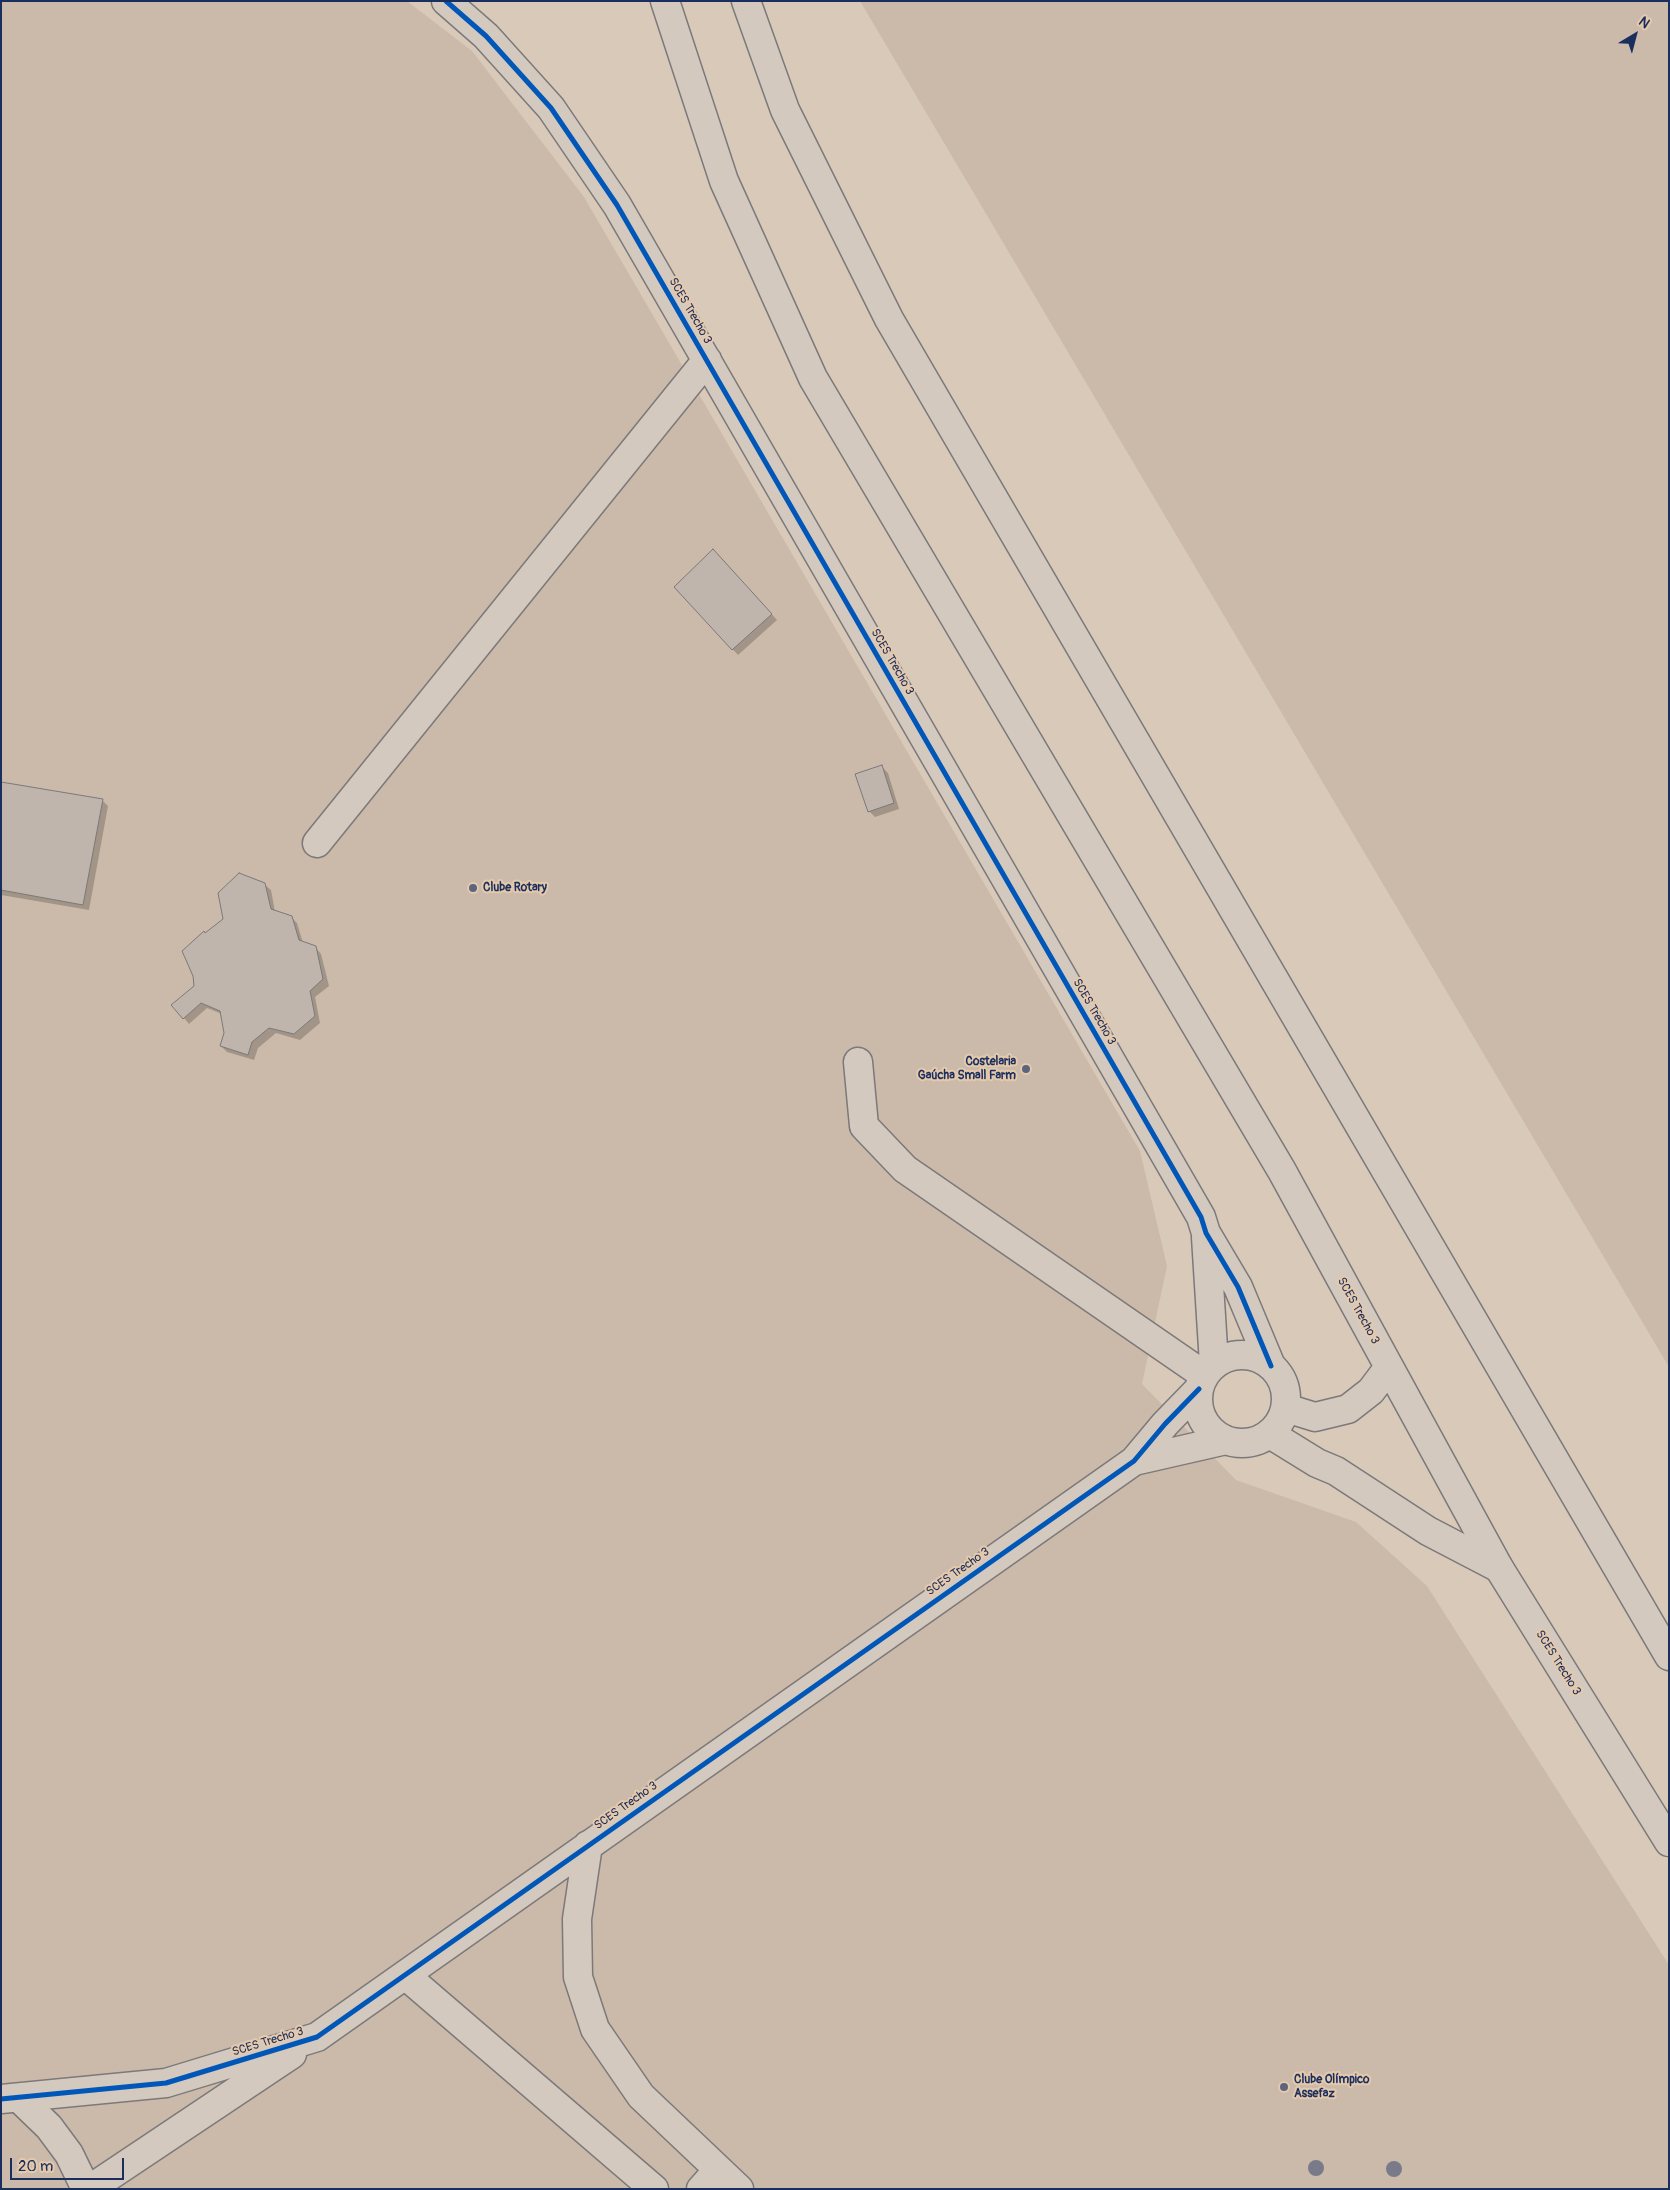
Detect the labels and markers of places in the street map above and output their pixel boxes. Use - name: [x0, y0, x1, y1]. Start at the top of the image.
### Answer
- place label: Clube Rotary: [483, 881, 547, 895]
- marker: Clube Rotary: [467, 882, 479, 894]
- place label: Costelaria Gaúcha Small Farm: [918, 1055, 1016, 1083]
- marker: Costelaria Gaúcha Small Farm: [1020, 1063, 1032, 1075]
- place label: Clube Olímpico Assefaz: [1294, 2073, 1370, 2101]
- marker: Clube Olímpico Assefaz: [1278, 2081, 1290, 2093]

